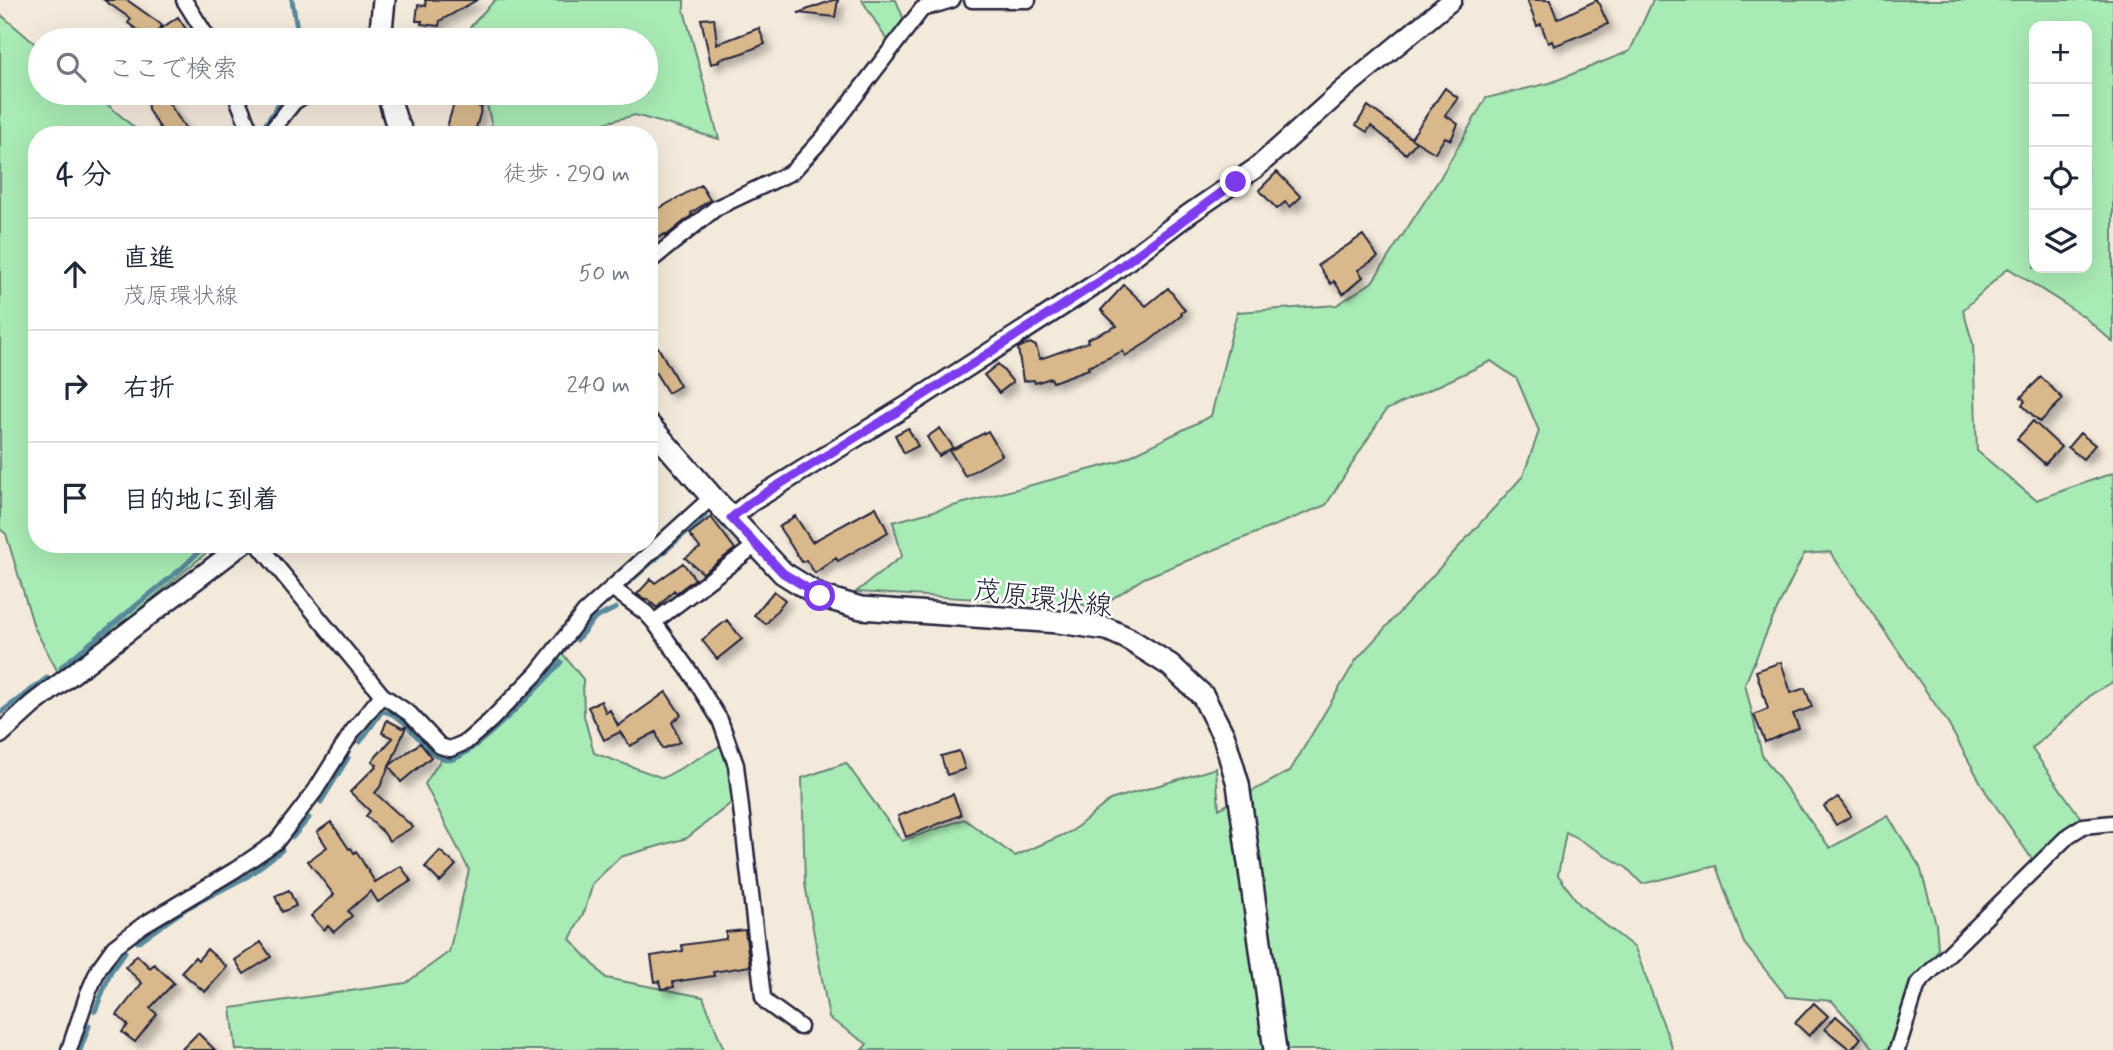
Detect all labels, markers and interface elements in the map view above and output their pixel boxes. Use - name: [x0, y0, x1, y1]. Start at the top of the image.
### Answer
- map controls: [2029, 21, 2092, 273]
- button: +: [2029, 21, 2092, 84]
- search box: [28, 28, 658, 105]
- icon: search: [52, 48, 90, 86]
- text: ここで検索: [108, 53, 238, 87]
- button: −: [2029, 84, 2092, 147]
- button: locate: [2029, 147, 2092, 210]
- text: 4 分: [56, 156, 112, 195]
- text: 徒歩 · 290 m: [503, 160, 630, 190]
- route end: [1220, 166, 1251, 197]
- button: layers: [2029, 210, 2092, 273]
- text: 直進: [123, 242, 175, 276]
- icon: ahead: [56, 255, 94, 293]
- text: 50 m: [579, 259, 630, 289]
- text: 茂原環状線: [123, 282, 238, 312]
- icon: right: [56, 367, 94, 405]
- text: 240 m: [566, 371, 630, 401]
- text: 右折: [123, 372, 175, 406]
- icon: arrive: [56, 479, 94, 517]
- text: 目的地に到着: [123, 484, 279, 518]
- street label: 茂原環状線: [971, 573, 1114, 626]
- route start: [804, 580, 835, 611]

